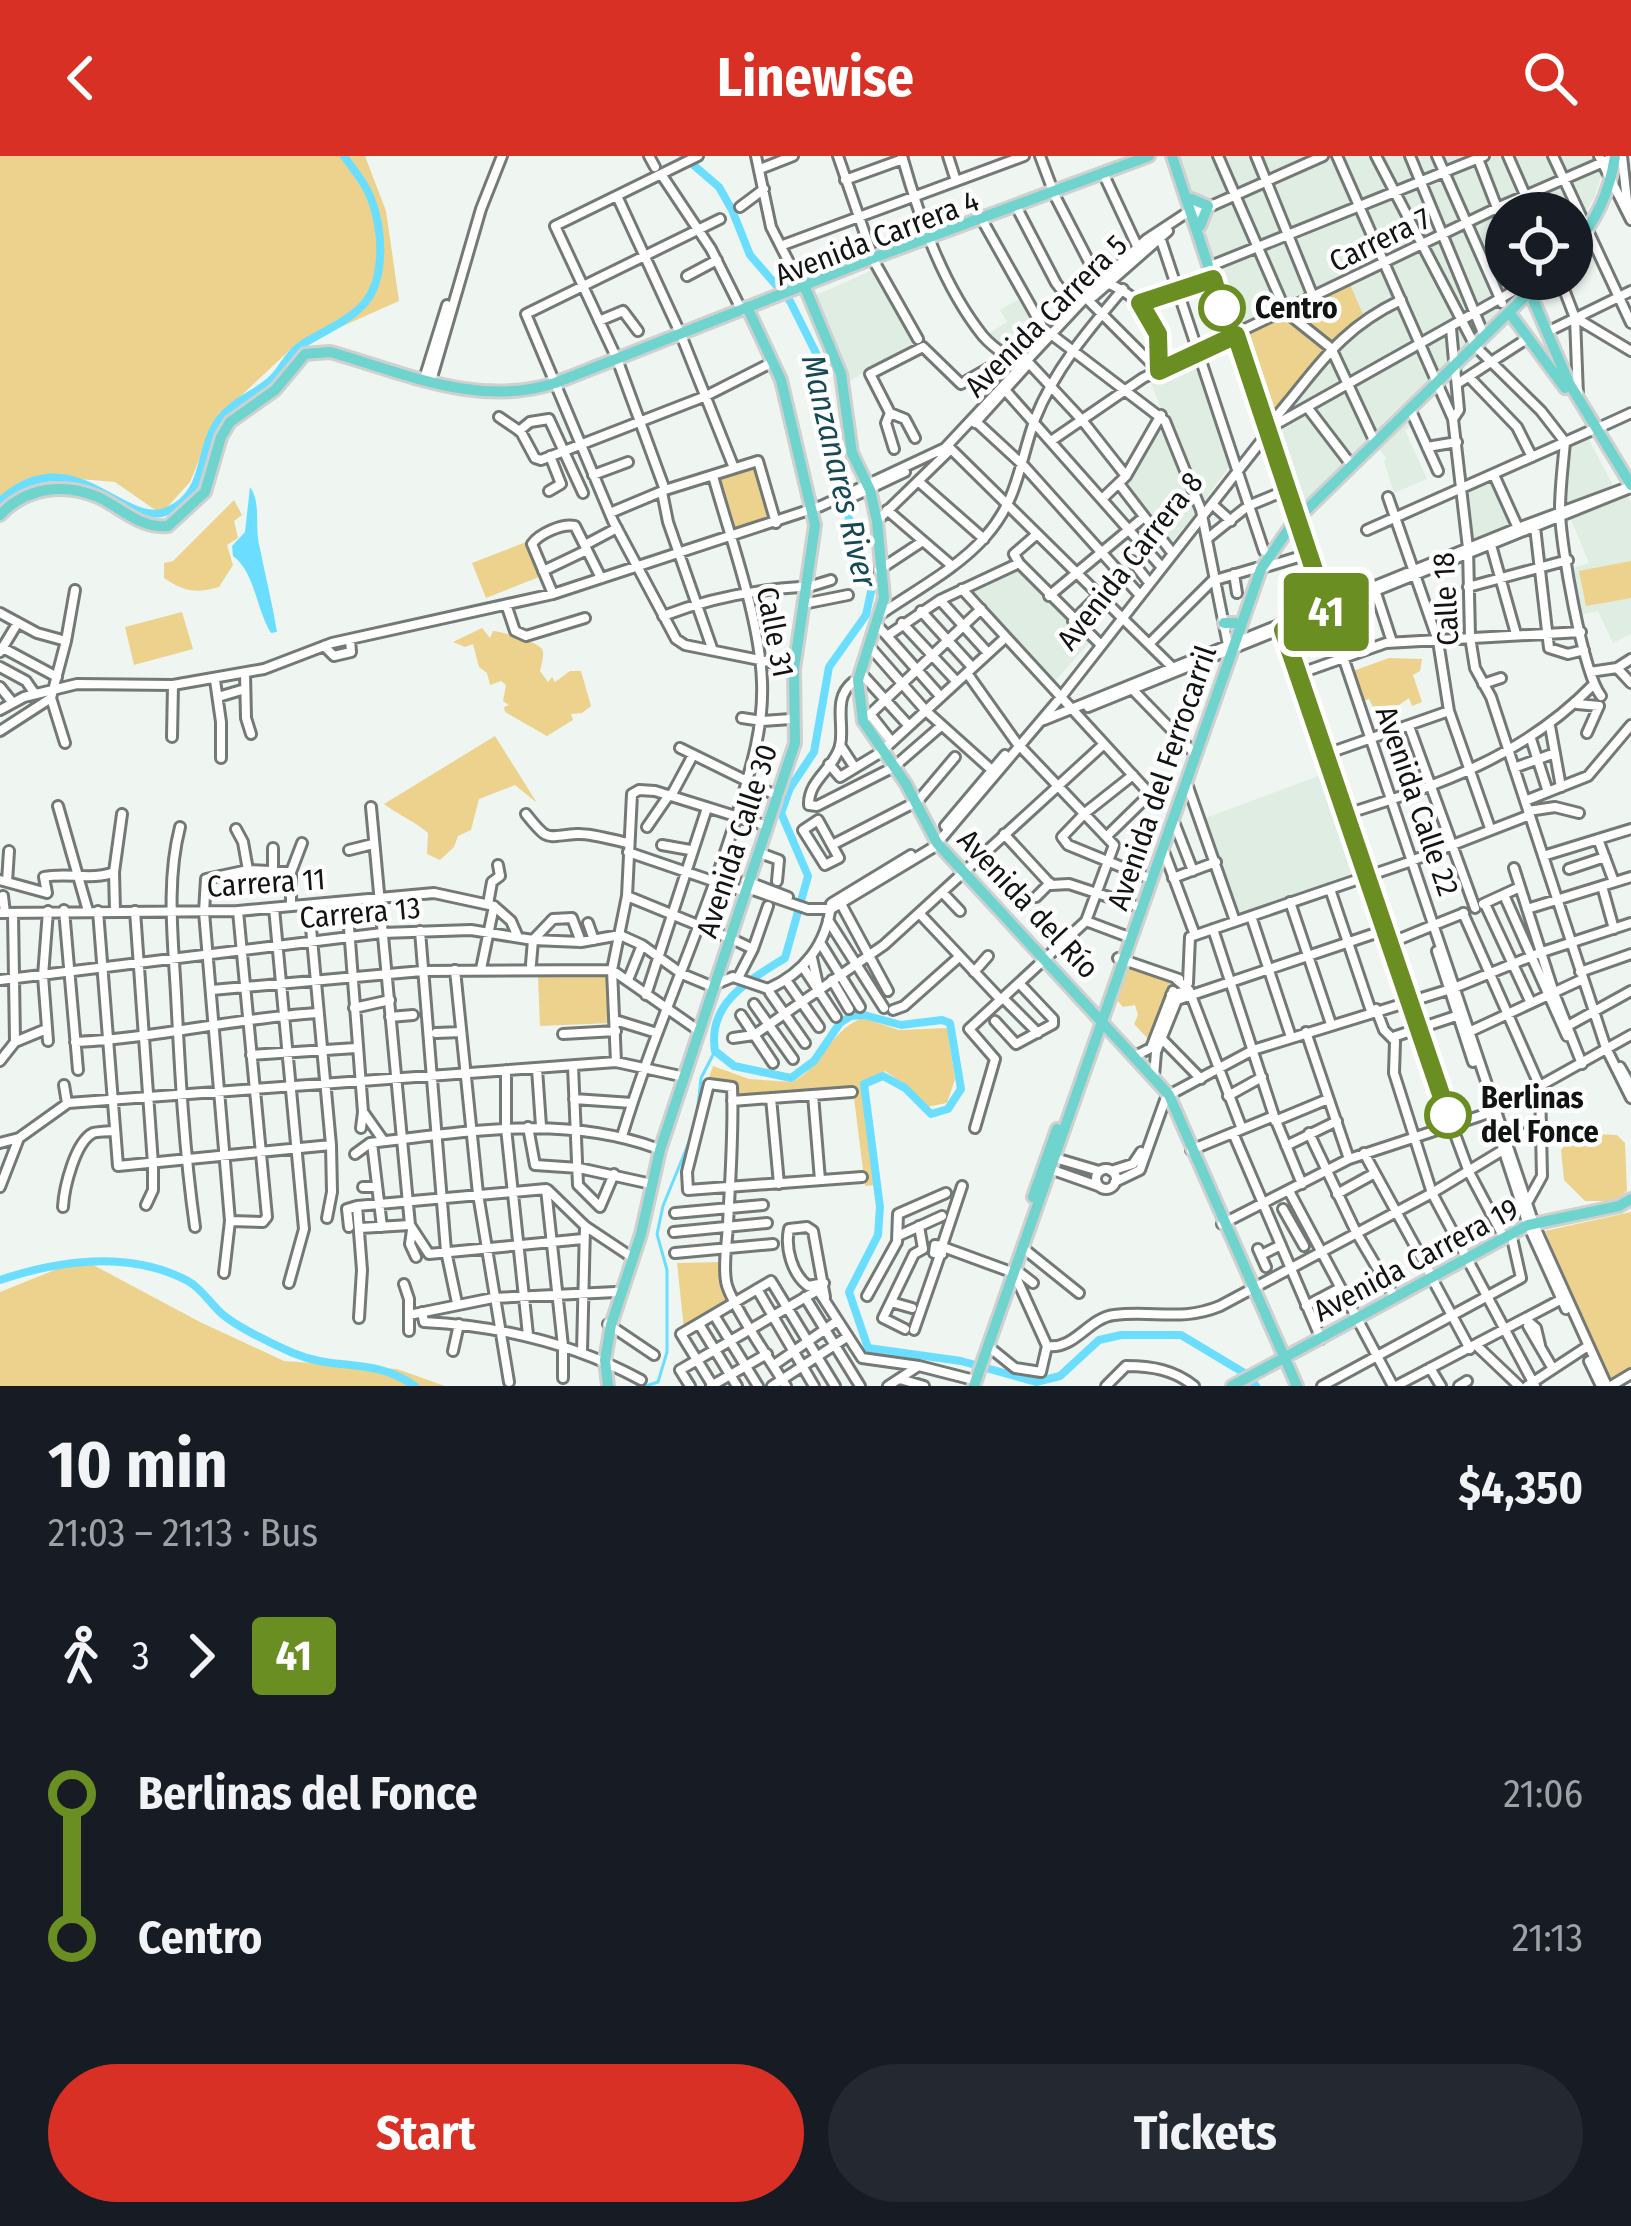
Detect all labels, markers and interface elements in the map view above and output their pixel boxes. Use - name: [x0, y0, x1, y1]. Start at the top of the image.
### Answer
- icon: back: [48, 45, 114, 111]
- icon: search: [1517, 45, 1583, 111]
- text: Linewise: [717, 46, 914, 110]
- street label: Avenida Carrera 4: [770, 183, 984, 293]
- map controls: [1485, 192, 1593, 300]
- button: locate: [1485, 192, 1593, 300]
- street label: Carrera 7: [1324, 200, 1436, 280]
- street label: Avenida Carrera 5: [957, 227, 1135, 405]
- marker: Centro: [1200, 286, 1244, 330]
- place label: Centro: [1255, 290, 1338, 326]
- water label: Manzanares River: [793, 351, 886, 593]
- street label: Avenida Carrera 8: [1049, 465, 1211, 657]
- street label: Calle 18: [1426, 551, 1466, 647]
- line badge: 41: [1272, 573, 1380, 651]
- street label: Calle 31: [749, 584, 801, 680]
- text: 41: [1308, 587, 1344, 637]
- street label: Avenida del Ferrocarril: [1100, 641, 1224, 915]
- street label: Avenida Calle 22: [1368, 701, 1466, 901]
- street label: Avenida Calle 30: [689, 740, 785, 942]
- street label: Avenida del Río: [950, 822, 1106, 986]
- street label: Carrera 11: [205, 861, 327, 905]
- street label: Carrera 13: [298, 890, 422, 936]
- place label: Berlinas del Fonce: [1481, 1080, 1599, 1150]
- marker: Berlinas del Fonce: [1426, 1093, 1470, 1137]
- street label: Avenida Carrera 19: [1307, 1191, 1525, 1329]
- text: 10 min: [48, 1425, 228, 1504]
- text: $4,350: [1459, 1461, 1583, 1515]
- text: 21:03 – 21:13 · Bus: [48, 1510, 318, 1556]
- icon: walk: [48, 1623, 114, 1689]
- icon: forward: [168, 1623, 234, 1689]
- text: 41: [276, 1631, 312, 1681]
- text: 3: [132, 1633, 150, 1679]
- text: Berlinas del Fonce: [138, 1767, 478, 1821]
- text: 21:06: [1504, 1771, 1583, 1817]
- text: Centro: [138, 1911, 262, 1965]
- text: 21:13: [1512, 1915, 1583, 1961]
- button: Start: [48, 2064, 804, 2202]
- button: Tickets: [828, 2064, 1583, 2202]

